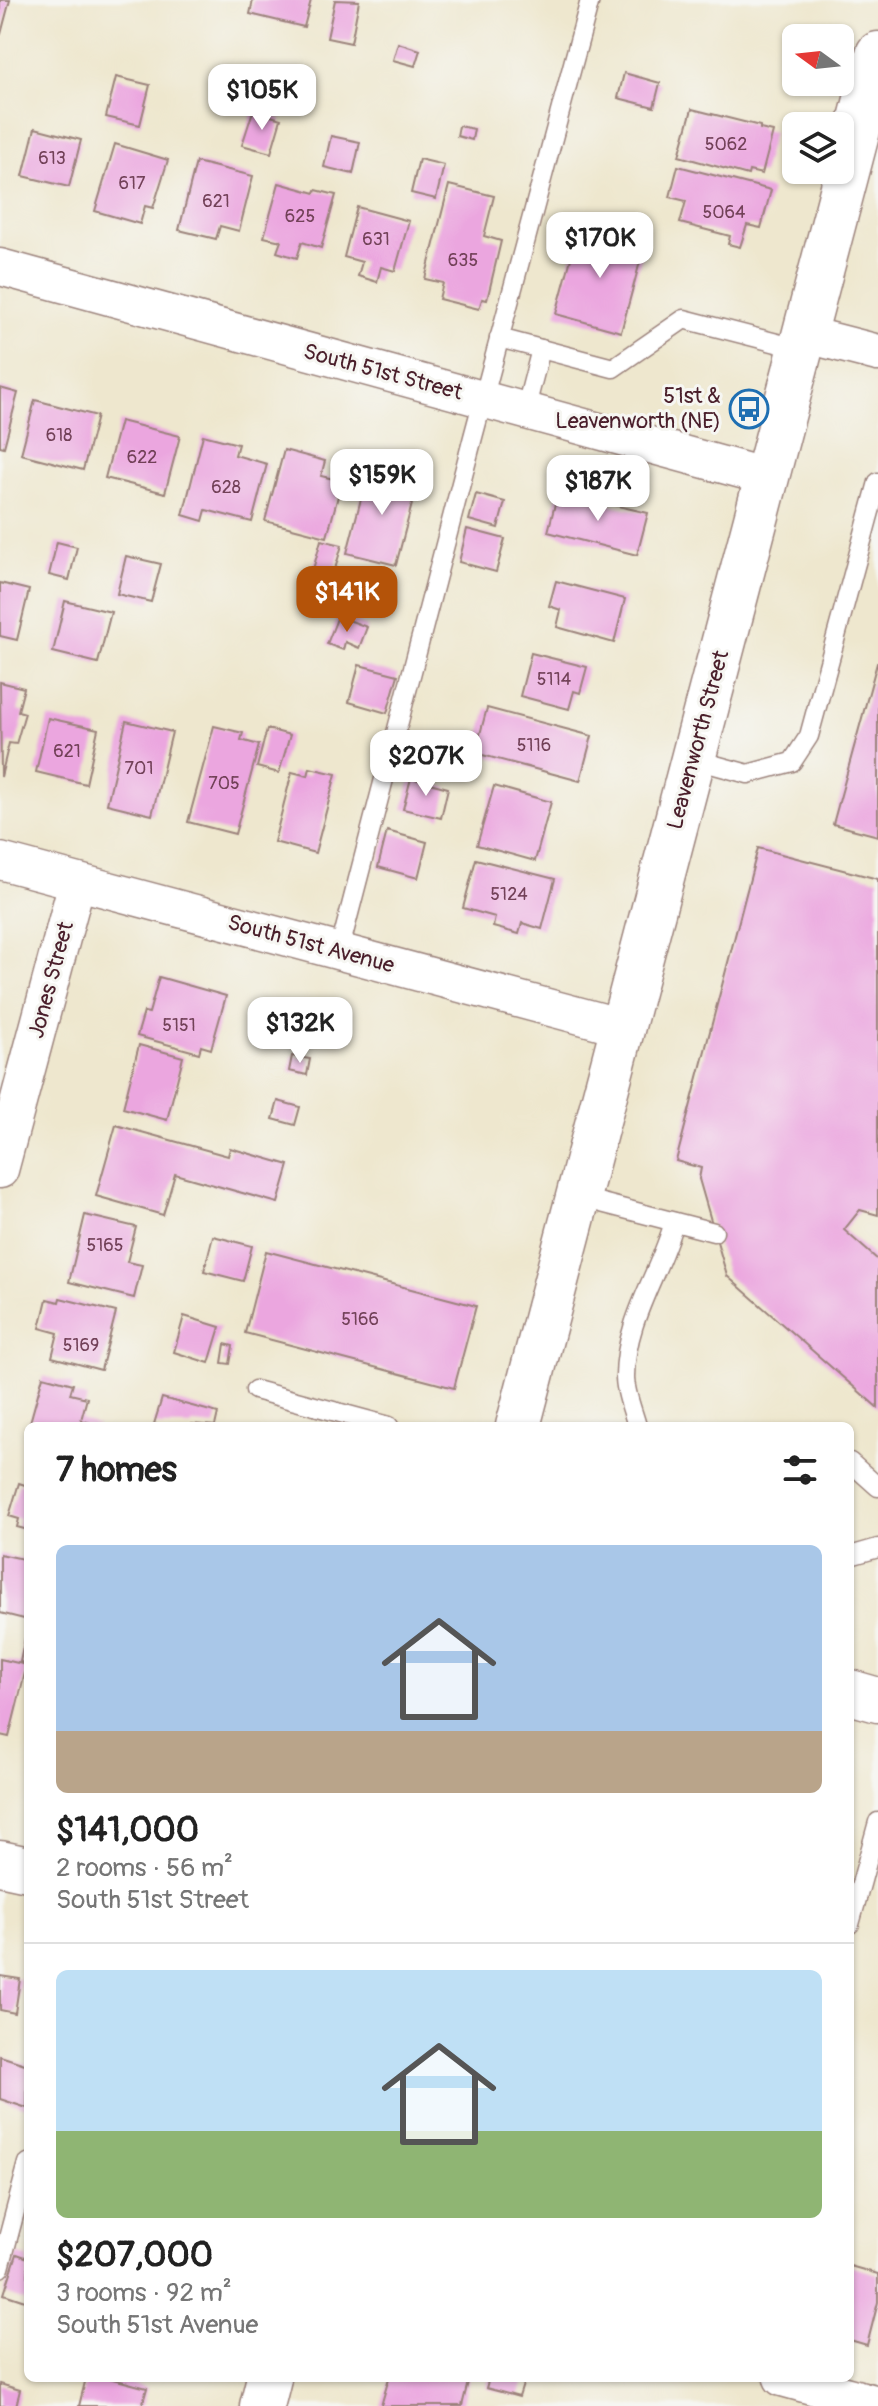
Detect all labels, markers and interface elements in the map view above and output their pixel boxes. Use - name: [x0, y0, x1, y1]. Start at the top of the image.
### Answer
- north arrow: [782, 24, 854, 96]
- map controls: [782, 24, 854, 184]
- pin: $105K: [206, 64, 318, 132]
- text: $105K: [226, 74, 298, 106]
- button: layers: [782, 112, 854, 184]
- house number: 5062: [705, 133, 747, 156]
- house number: 613: [38, 147, 66, 170]
- house number: 617: [118, 172, 146, 195]
- house number: 621: [202, 190, 230, 213]
- house number: 5064: [703, 201, 746, 224]
- house number: 625: [285, 205, 315, 228]
- pin: $170K: [544, 212, 656, 280]
- text: $170K: [564, 222, 636, 254]
- house number: 631: [362, 228, 390, 251]
- house number: 635: [448, 249, 478, 272]
- street label: South 51st Street: [300, 337, 466, 407]
- place label: 51st & Leavenworth (NE): [555, 382, 721, 435]
- bus stop icon: 51st & Leavenworth (NE): [728, 388, 770, 430]
- house number: 618: [46, 424, 72, 447]
- house number: 622: [127, 446, 157, 469]
- pin: $159K: [326, 449, 438, 517]
- pin: $187K: [542, 455, 654, 523]
- text: $159K: [348, 459, 416, 491]
- text: $187K: [565, 465, 631, 497]
- house number: 628: [211, 476, 241, 499]
- pin: $141K: [291, 566, 403, 634]
- text: $141K: [314, 576, 380, 608]
- street label: Leavenworth Street: [661, 647, 735, 833]
- house number: 5114: [537, 668, 572, 691]
- pin: $207K: [370, 730, 482, 798]
- house number: 5116: [517, 734, 551, 757]
- house number: 621: [53, 740, 81, 763]
- text: $207K: [388, 740, 464, 772]
- house number: 701: [125, 757, 153, 780]
- house number: 705: [208, 772, 240, 795]
- house number: 5124: [490, 883, 528, 906]
- street label: South 51st Avenue: [225, 908, 397, 980]
- street label: Jones Street: [22, 918, 80, 1041]
- pin: $132K: [244, 997, 356, 1065]
- text: $132K: [266, 1007, 334, 1039]
- house number: 5151: [162, 1014, 196, 1037]
- house number: 5165: [86, 1234, 124, 1257]
- house number: 5166: [341, 1308, 379, 1331]
- house number: 5169: [63, 1334, 99, 1357]
- icon: filters: [778, 1448, 822, 1492]
- text: 7 homes: [56, 1449, 177, 1492]
- icon: home: [367, 1597, 511, 1741]
- text: $141,000: [56, 1809, 199, 1852]
- text: 2 rooms · 56 m²: [56, 1852, 233, 1884]
- text: South 51st Street: [56, 1884, 249, 1916]
- icon: home: [367, 2022, 511, 2166]
- text: $207,000: [56, 2234, 213, 2277]
- text: 3 rooms · 92 m²: [56, 2277, 232, 2309]
- text: South 51st Avenue: [56, 2309, 258, 2341]

